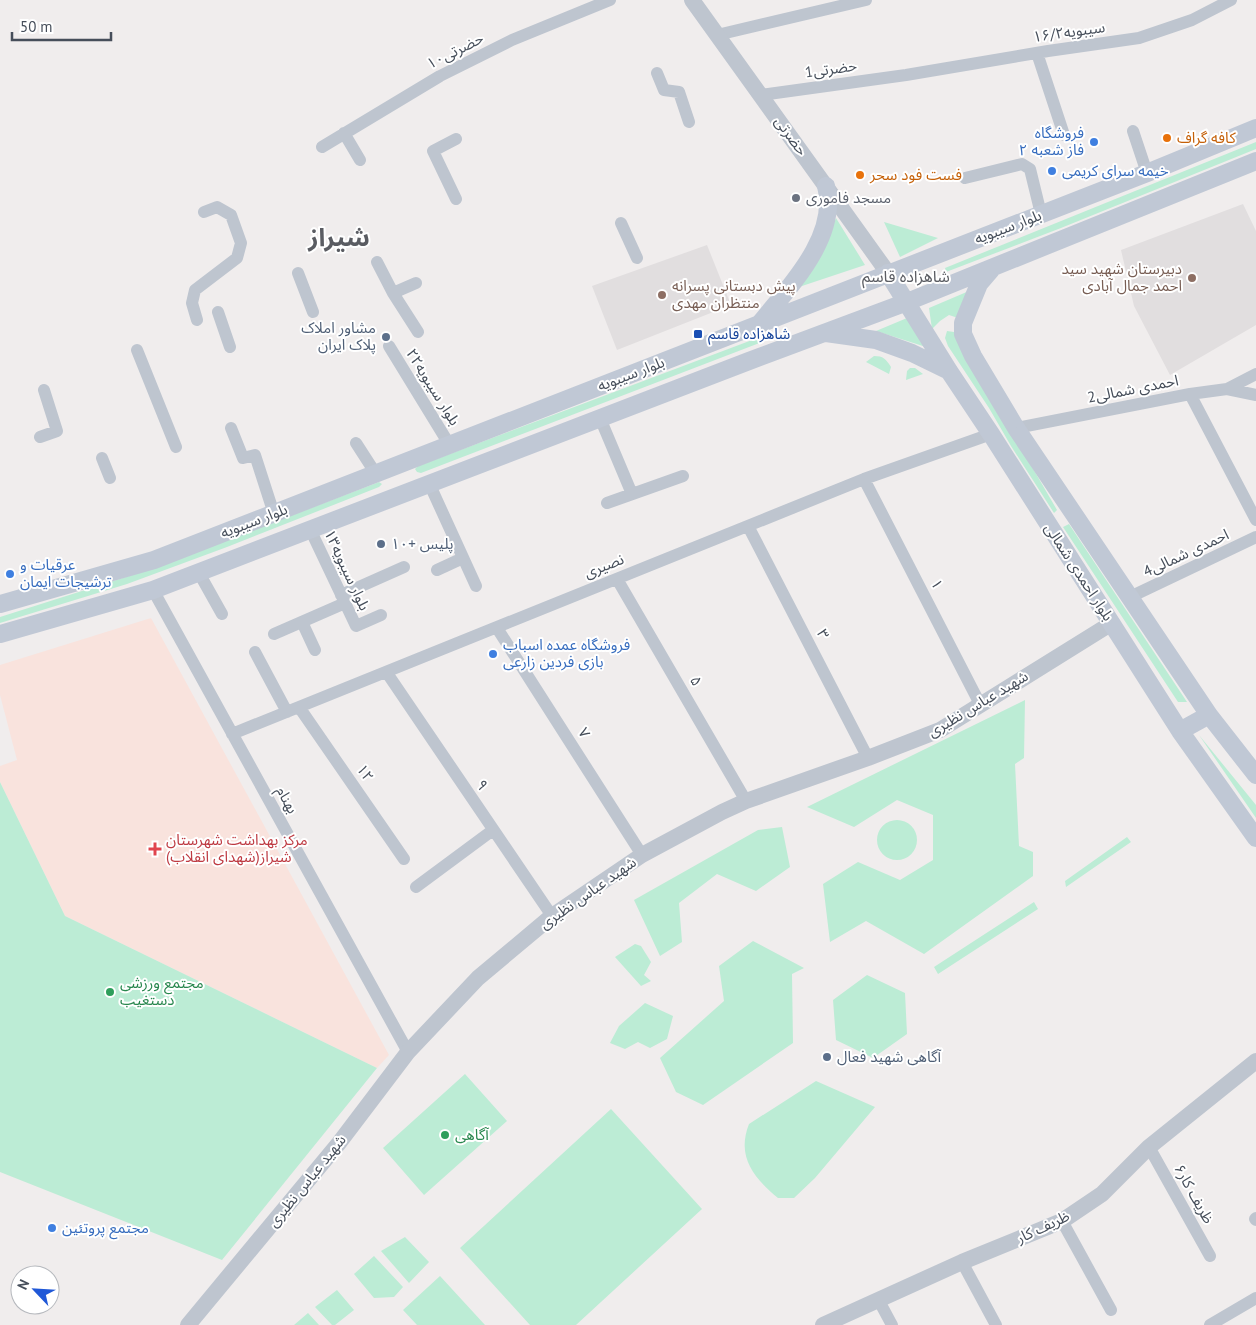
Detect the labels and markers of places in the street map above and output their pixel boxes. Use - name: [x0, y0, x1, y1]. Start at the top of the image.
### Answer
- place label: فروشگاه فاز شعبه ۲: [1019, 123, 1084, 159]
- place label: کافه گراف: [1177, 128, 1236, 147]
- marker: کافه گراف: [1161, 132, 1173, 144]
- marker: فروشگاه فاز شعبه ۲: [1088, 136, 1100, 148]
- place label: خیمه سرای کریمی: [1062, 161, 1169, 180]
- place label: فست فود سحر: [869, 165, 962, 184]
- marker: خیمه سرای کریمی: [1046, 165, 1058, 177]
- marker: فست فود سحر: [854, 169, 866, 181]
- place label: مسجد فاموری: [806, 188, 891, 207]
- marker: مسجد فاموری: [790, 192, 802, 204]
- place label: دبیرستان شهید سید احمد جمال آبادی: [1061, 259, 1182, 295]
- marker: دبیرستان شهید سید احمد جمال آبادی: [1186, 272, 1198, 284]
- place label: پیش دبستانی پسرانه منتظران مهدی: [672, 276, 796, 312]
- marker: پیش دبستانی پسرانه منتظران مهدی: [656, 289, 668, 301]
- place label: مشاور املاک پلاک ایران: [301, 318, 376, 355]
- place label: شاهزاده قاسم: [708, 324, 791, 345]
- marker: شاهزاده قاسم: [692, 328, 704, 340]
- marker: مشاور املاک پلاک ایران: [380, 331, 392, 343]
- place label: پلیس +۱۰: [391, 534, 453, 554]
- marker: پلیس +۱۰: [375, 538, 387, 550]
- place label: عرقیات و ترشیجات ایمان: [20, 555, 112, 591]
- marker: عرقیات و ترشیجات ایمان: [4, 568, 16, 580]
- place label: فروشگاه عمده اسباب بازی فردین زارعی: [503, 635, 630, 671]
- marker: فروشگاه عمده اسباب بازی فردین زارعی: [487, 648, 499, 660]
- place label: مرکز بهداشت شهرستان شیراز(شهدای انقلاب): [166, 830, 308, 866]
- marker: مرکز بهداشت شهرستان شیراز(شهدای انقلاب): [148, 842, 162, 856]
- place label: مجتمع ورزشی دستغیب: [120, 973, 204, 1009]
- marker: مجتمع ورزشی دستغیب: [104, 986, 116, 998]
- place label: آگاهی شهید فعال: [837, 1047, 942, 1066]
- marker: آگاهی شهید فعال: [821, 1051, 833, 1063]
- place label: آگاهی: [455, 1125, 489, 1144]
- marker: آگاهی: [439, 1129, 451, 1141]
- place label: مجتمع پروتئین: [62, 1218, 149, 1240]
- marker: مجتمع پروتئین: [46, 1222, 58, 1234]

